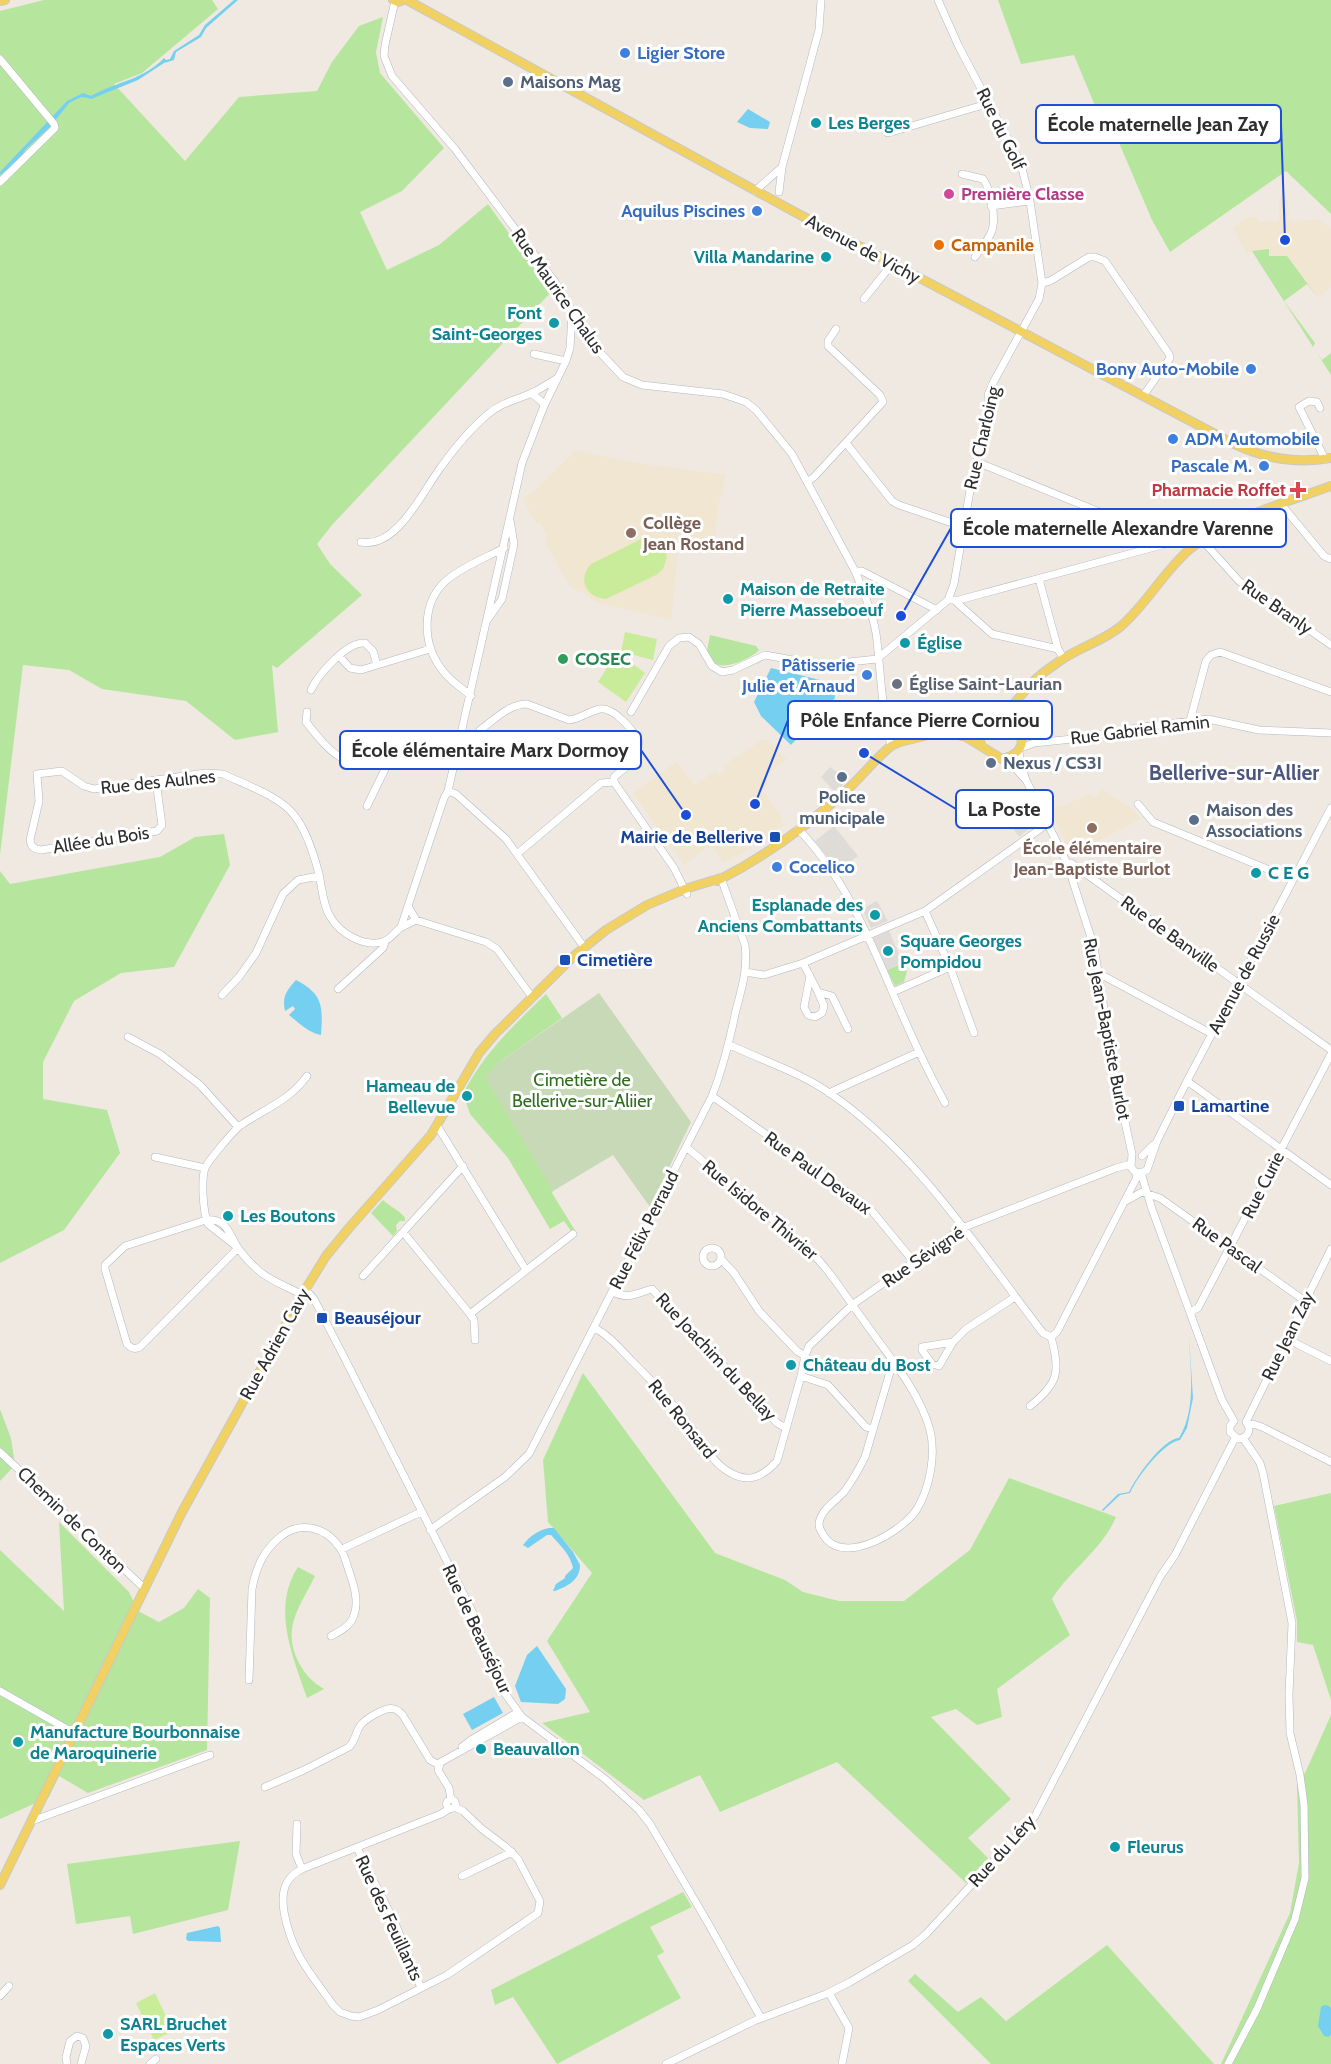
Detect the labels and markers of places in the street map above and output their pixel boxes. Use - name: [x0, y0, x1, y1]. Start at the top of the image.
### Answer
- place label: Ligier Store: [637, 42, 725, 64]
- marker: Ligier Store: [618, 46, 632, 60]
- place label: Maisons Mag: [520, 71, 621, 93]
- marker: Maisons Mag: [501, 75, 515, 89]
- callout: École maternelle Jean Zay: [1036, 105, 1281, 143]
- place label: Les Berges: [828, 112, 910, 134]
- marker: Les Berges: [809, 116, 823, 130]
- place label: Première Classe: [961, 183, 1084, 205]
- marker: Première Classe: [942, 187, 956, 201]
- place label: Aquilus Piscines: [621, 200, 745, 222]
- marker: Aquilus Piscines: [750, 204, 764, 218]
- place label: Campanile: [951, 234, 1034, 256]
- marker: Campanile: [932, 238, 946, 252]
- place label: Villa Mandarine: [694, 246, 814, 268]
- marker: Villa Mandarine: [819, 250, 833, 264]
- place label: Font Saint-Georges: [432, 302, 542, 345]
- marker: Font Saint-Georges: [547, 316, 561, 330]
- place label: Bony Auto-Mobile: [1096, 358, 1239, 380]
- marker: Bony Auto-Mobile: [1244, 362, 1258, 376]
- place label: ADM Automobile: [1185, 428, 1320, 450]
- marker: ADM Automobile: [1166, 432, 1180, 446]
- place label: Pascale M.: [1171, 455, 1252, 477]
- marker: Pascale M.: [1257, 459, 1271, 473]
- place label: Pharmacie Roffet: [1151, 479, 1286, 501]
- marker: Pharmacie Roffet: [1291, 483, 1305, 497]
- callout: École maternelle Alexandre Varenne: [951, 509, 1286, 547]
- place label: Collège Jean Rostand: [642, 512, 744, 555]
- marker: Collège Jean Rostand: [624, 526, 638, 540]
- place label: Maison de Retraite Pierre Masseboeuf: [740, 578, 885, 621]
- marker: Maison de Retraite Pierre Masseboeuf: [721, 592, 735, 606]
- place label: Église: [917, 632, 962, 654]
- marker: Église: [898, 636, 912, 650]
- place label: COSEC: [575, 648, 631, 670]
- marker: COSEC: [556, 652, 570, 666]
- place label: Pâtisserie Julie et Arnaud: [741, 654, 855, 697]
- marker: Pâtisserie Julie et Arnaud: [860, 668, 874, 682]
- place label: Église Saint-Laurian: [909, 673, 1062, 695]
- marker: Église Saint-Laurian: [890, 677, 904, 691]
- callout: Pôle Enfance Pierre Corniou: [788, 701, 1052, 739]
- callout: École élémentaire Marx Dormoy: [340, 731, 641, 769]
- place label: Nexus / CS3I: [1003, 752, 1102, 774]
- marker: Nexus / CS3I: [984, 756, 998, 770]
- marker: Police municipale: [835, 770, 849, 784]
- place label: Police municipale: [799, 786, 885, 829]
- callout: La Poste: [956, 790, 1053, 828]
- place label: Maison des Associations: [1206, 799, 1303, 842]
- marker: Maison des Associations: [1187, 813, 1201, 827]
- marker: École élémentaire Jean-Baptiste Burlot: [1085, 821, 1099, 835]
- place label: Mairie de Bellerive: [620, 826, 763, 848]
- marker: Mairie de Bellerive: [768, 830, 782, 844]
- place label: École élémentaire Jean-Baptiste Burlot: [1013, 837, 1170, 880]
- place label: Cocelico: [789, 856, 855, 878]
- marker: Cocelico: [770, 860, 784, 874]
- place label: C E G: [1268, 862, 1309, 884]
- marker: C E G: [1249, 866, 1263, 880]
- place label: Esplanade des Anciens Combattants: [698, 894, 863, 937]
- marker: Esplanade des Anciens Combattants: [868, 908, 882, 922]
- place label: Square Georges Pompidou: [900, 930, 1022, 973]
- marker: Square Georges Pompidou: [881, 944, 895, 958]
- place label: Cimetière: [577, 949, 652, 971]
- marker: Cimetière: [558, 953, 572, 967]
- place label: Hameau de Bellevue: [366, 1075, 455, 1118]
- marker: Hameau de Bellevue: [460, 1089, 474, 1103]
- place label: Lamartine: [1191, 1095, 1269, 1117]
- marker: Lamartine: [1172, 1099, 1186, 1113]
- place label: Les Boutons: [240, 1205, 336, 1227]
- marker: Les Boutons: [221, 1209, 235, 1223]
- place label: Beauséjour: [334, 1307, 421, 1329]
- marker: Beauséjour: [315, 1311, 329, 1325]
- place label: Château du Bost: [803, 1354, 931, 1376]
- marker: Château du Bost: [784, 1358, 798, 1372]
- place label: Manufacture Bourbonnaise de Maroquinerie: [30, 1721, 240, 1764]
- marker: Manufacture Bourbonnaise de Maroquinerie: [11, 1735, 25, 1749]
- place label: Beauvallon: [493, 1738, 580, 1760]
- marker: Beauvallon: [474, 1742, 488, 1756]
- place label: Fleurus: [1127, 1836, 1184, 1858]
- marker: Fleurus: [1108, 1840, 1122, 1854]
- place label: SARL Bruchet Espaces Verts: [120, 2013, 227, 2056]
- marker: SARL Bruchet Espaces Verts: [101, 2027, 115, 2041]

